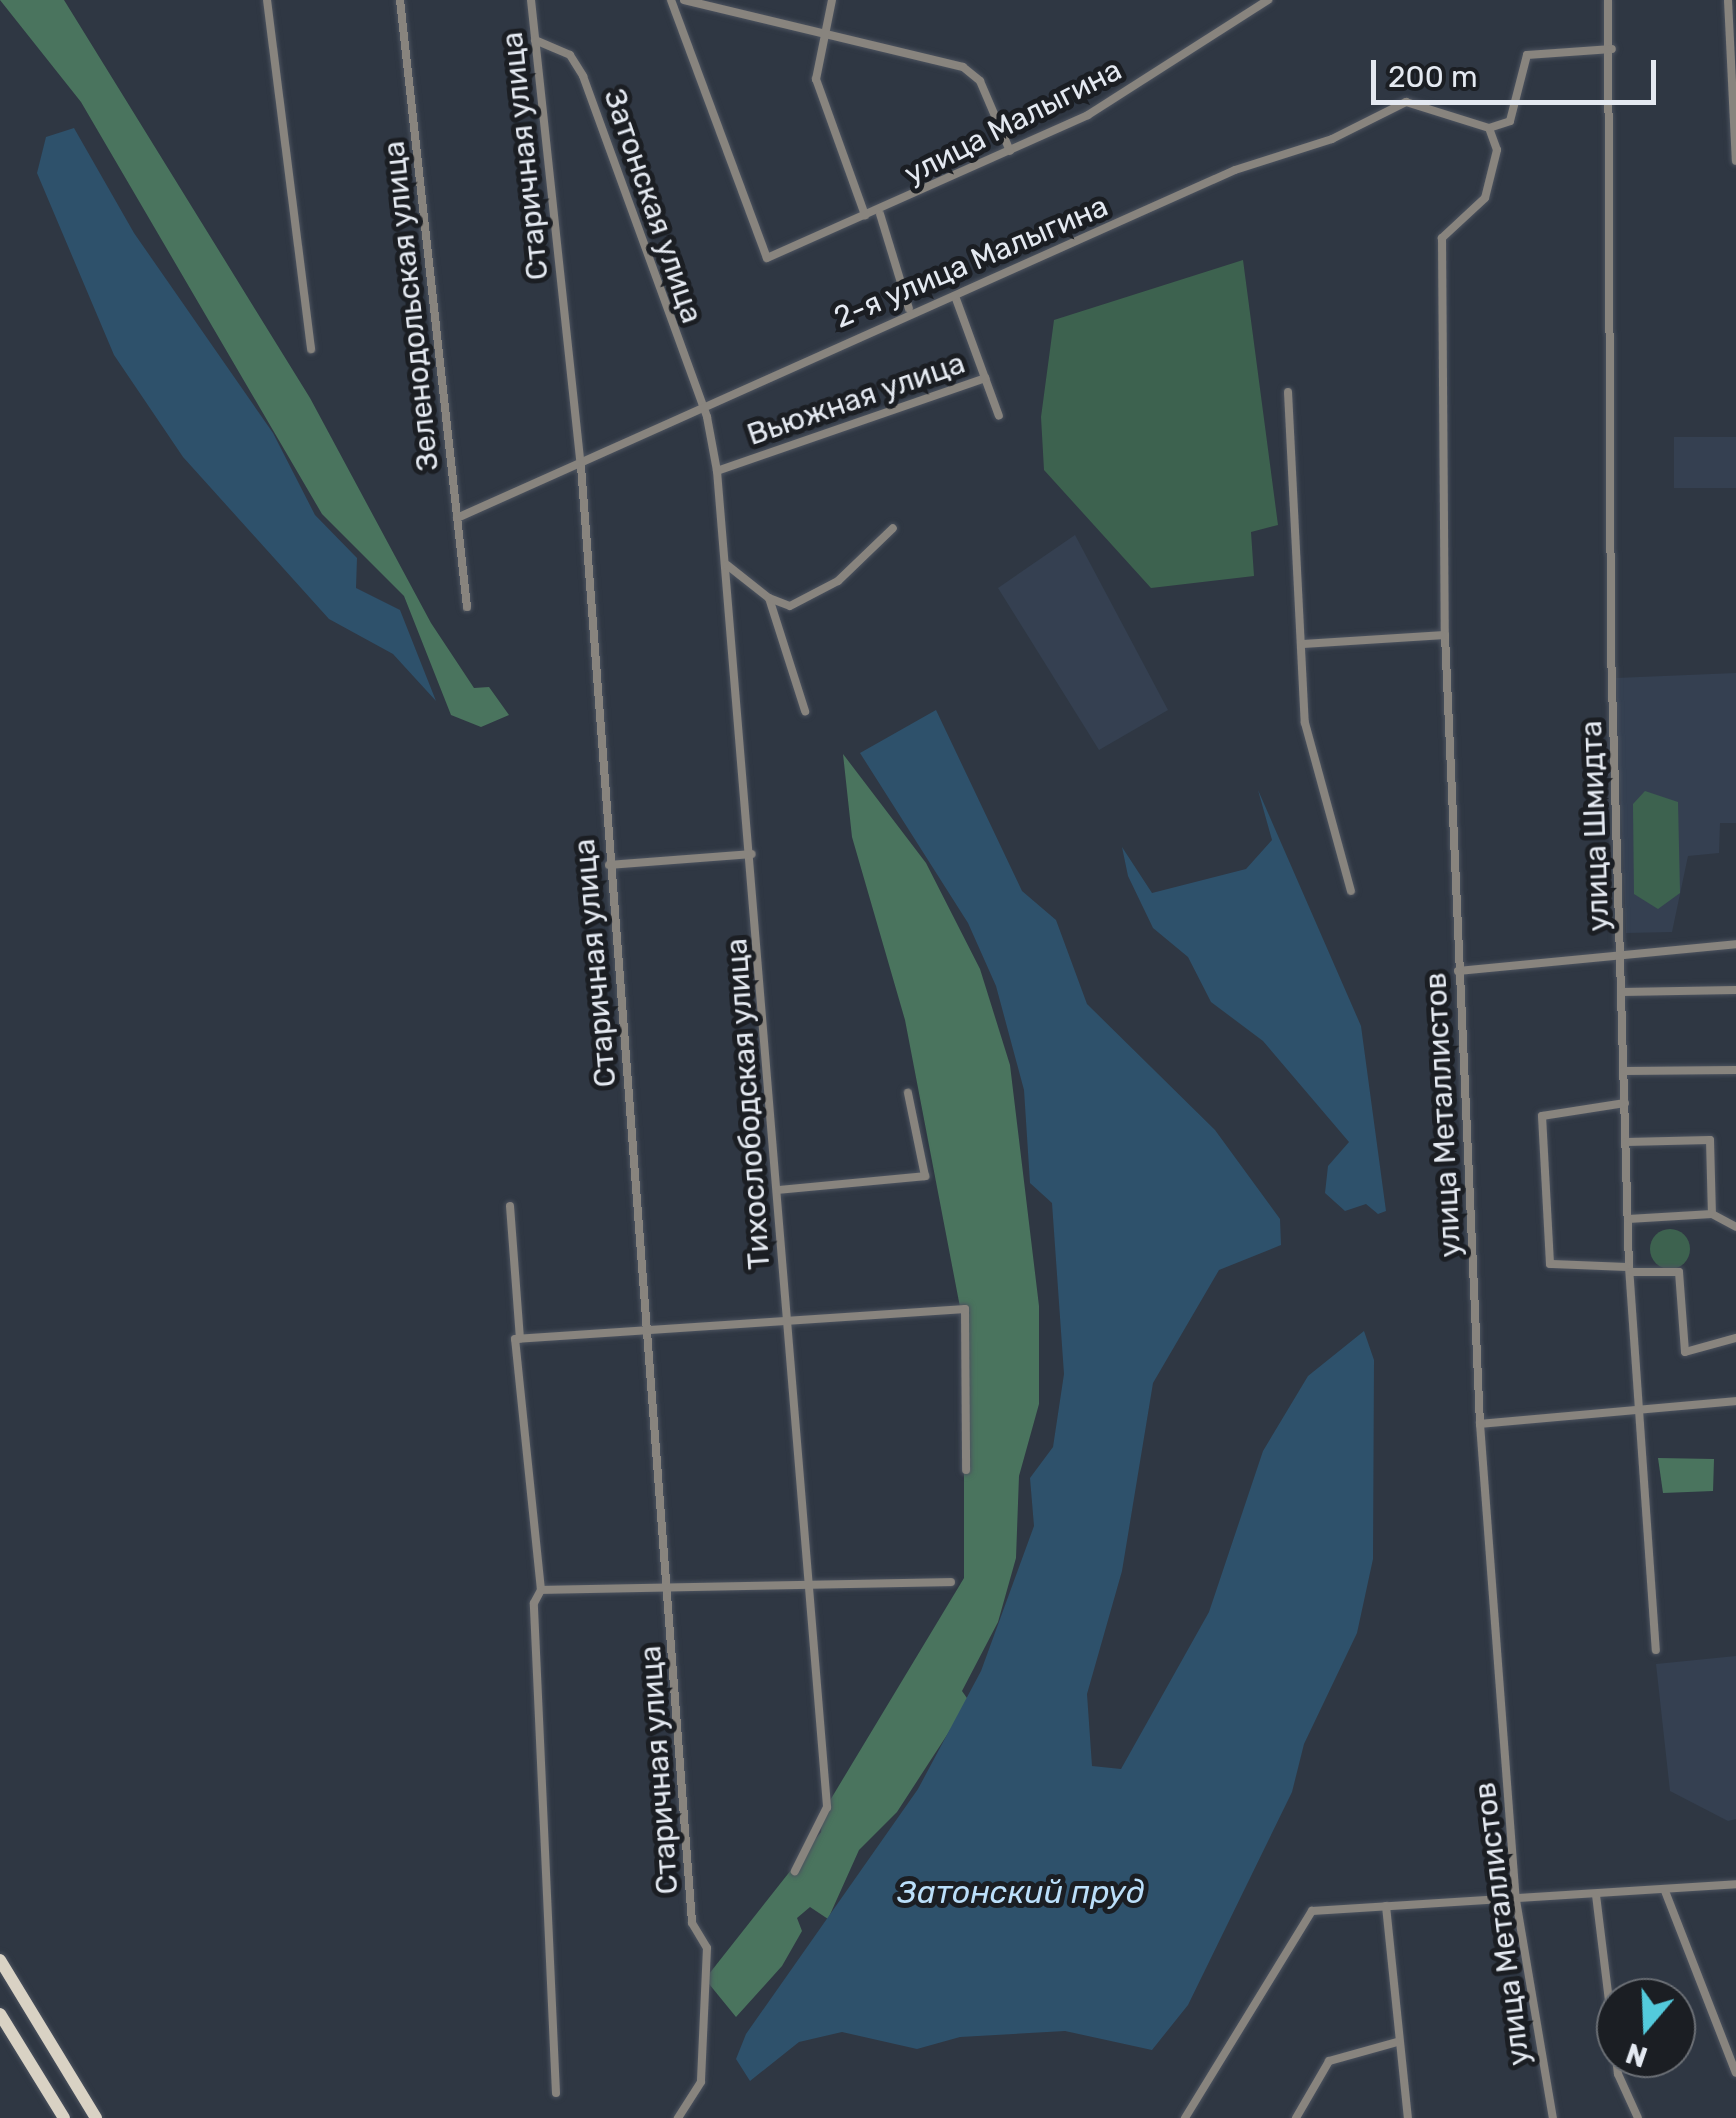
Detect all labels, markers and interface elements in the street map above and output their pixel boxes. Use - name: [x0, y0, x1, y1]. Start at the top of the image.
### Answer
- street label: Старичная улица: [494, 30, 556, 282]
- scale bar: [1376, 40, 1661, 102]
- street label: улица Малыгина: [899, 52, 1127, 192]
- text: 200 m: [1388, 59, 1478, 95]
- street label: Затонская улица: [596, 84, 710, 328]
- street label: Зеленодольская улица: [376, 139, 446, 473]
- street label: 2-я улица Малыгина: [829, 188, 1113, 336]
- street label: Вьюжная улица: [742, 345, 970, 453]
- street label: улица Шмидта: [1573, 720, 1617, 932]
- street label: Старичная улица: [566, 837, 624, 1089]
- street label: Тихослободская улица: [718, 937, 778, 1271]
- street label: улица Металлистов: [1418, 972, 1468, 1258]
- street label: Старичная улица: [632, 1644, 686, 1896]
- street label: улица Металлистов: [1467, 1780, 1537, 2068]
- water label: Затонский пруд: [897, 1873, 1145, 1911]
- north arrow: [1596, 1978, 1696, 2078]
- text: N: [1622, 2036, 1652, 2074]

